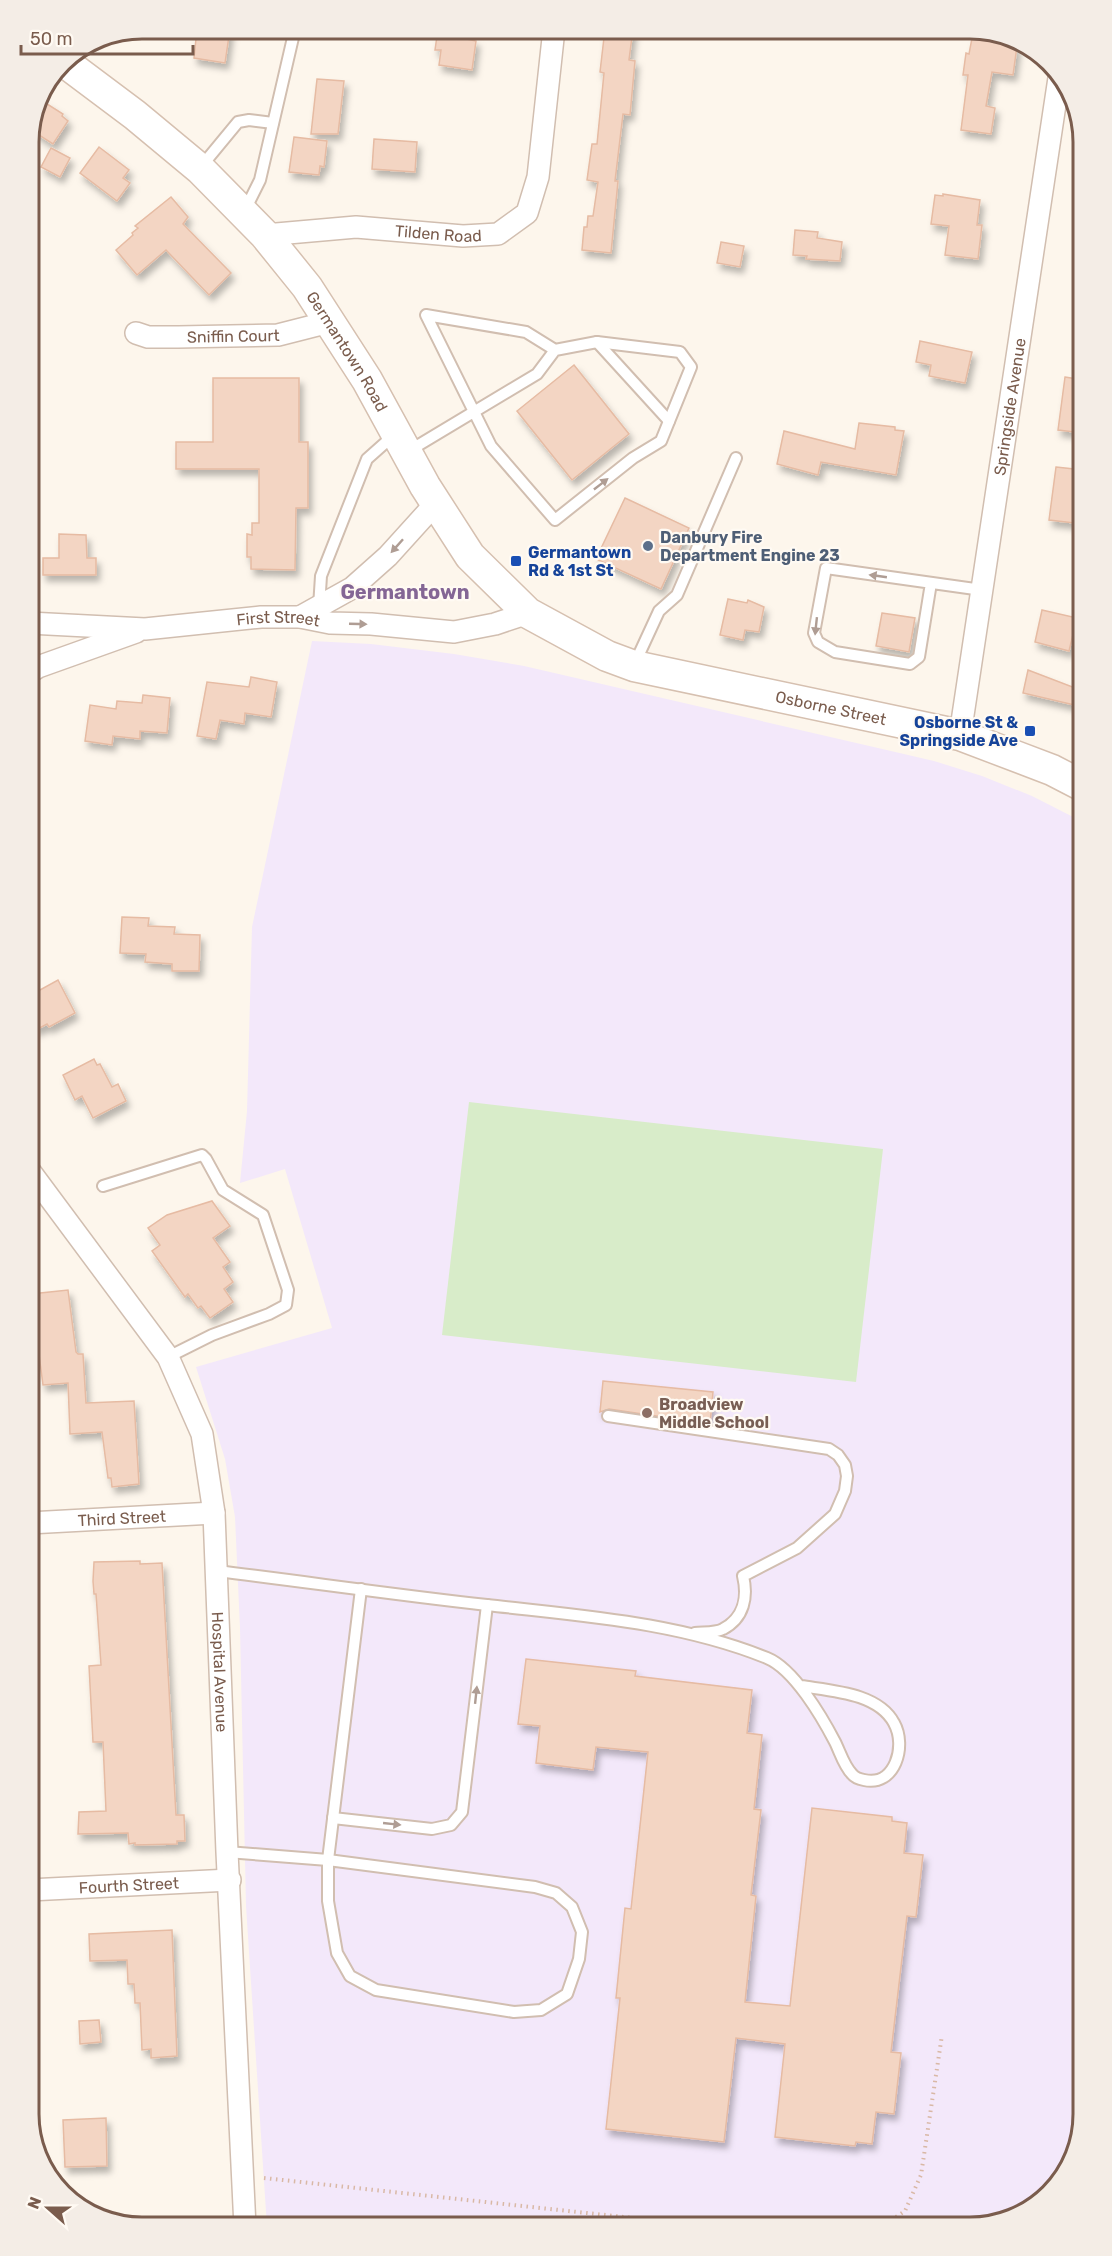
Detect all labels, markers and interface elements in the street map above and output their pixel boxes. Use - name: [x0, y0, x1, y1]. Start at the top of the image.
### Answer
- scale bar: [21, 18, 194, 56]
- text: 50 m: [30, 28, 73, 50]
- street label: Tilden Road: [394, 221, 482, 246]
- street label: Germantown Road: [303, 288, 392, 415]
- street label: Sniffin Court: [187, 325, 280, 346]
- street label: Springside Avenue: [990, 337, 1029, 477]
- one-way arrow: [593, 477, 609, 490]
- place label: Danbury Fire Department Engine 23: [660, 528, 840, 565]
- one-way arrow: [391, 538, 404, 553]
- marker: Danbury Fire Department Engine 23: [641, 539, 655, 553]
- place label: Germantown Rd & 1st St: [528, 543, 631, 580]
- marker: Germantown Rd & 1st St: [509, 554, 523, 568]
- one-way arrow: [869, 571, 888, 580]
- district label: Germantown: [340, 580, 470, 604]
- street label: First Street: [235, 607, 322, 630]
- one-way arrow: [811, 617, 821, 636]
- one-way arrow: [348, 619, 367, 629]
- street label: Osborne Street: [774, 687, 888, 729]
- place label: Osborne St & Springside Ave: [899, 713, 1018, 750]
- marker: Osborne St & Springside Ave: [1023, 724, 1037, 738]
- place label: Broadview Middle School: [659, 1395, 769, 1432]
- marker: Broadview Middle School: [640, 1406, 654, 1420]
- street label: Third Street: [77, 1506, 166, 1530]
- street label: Hospital Avenue: [208, 1611, 232, 1733]
- one-way arrow: [471, 1686, 481, 1705]
- one-way arrow: [382, 1819, 401, 1829]
- street label: Fourth Street: [78, 1873, 179, 1897]
- north arrow: [18, 2178, 78, 2238]
- text: N: [24, 2194, 45, 2212]

